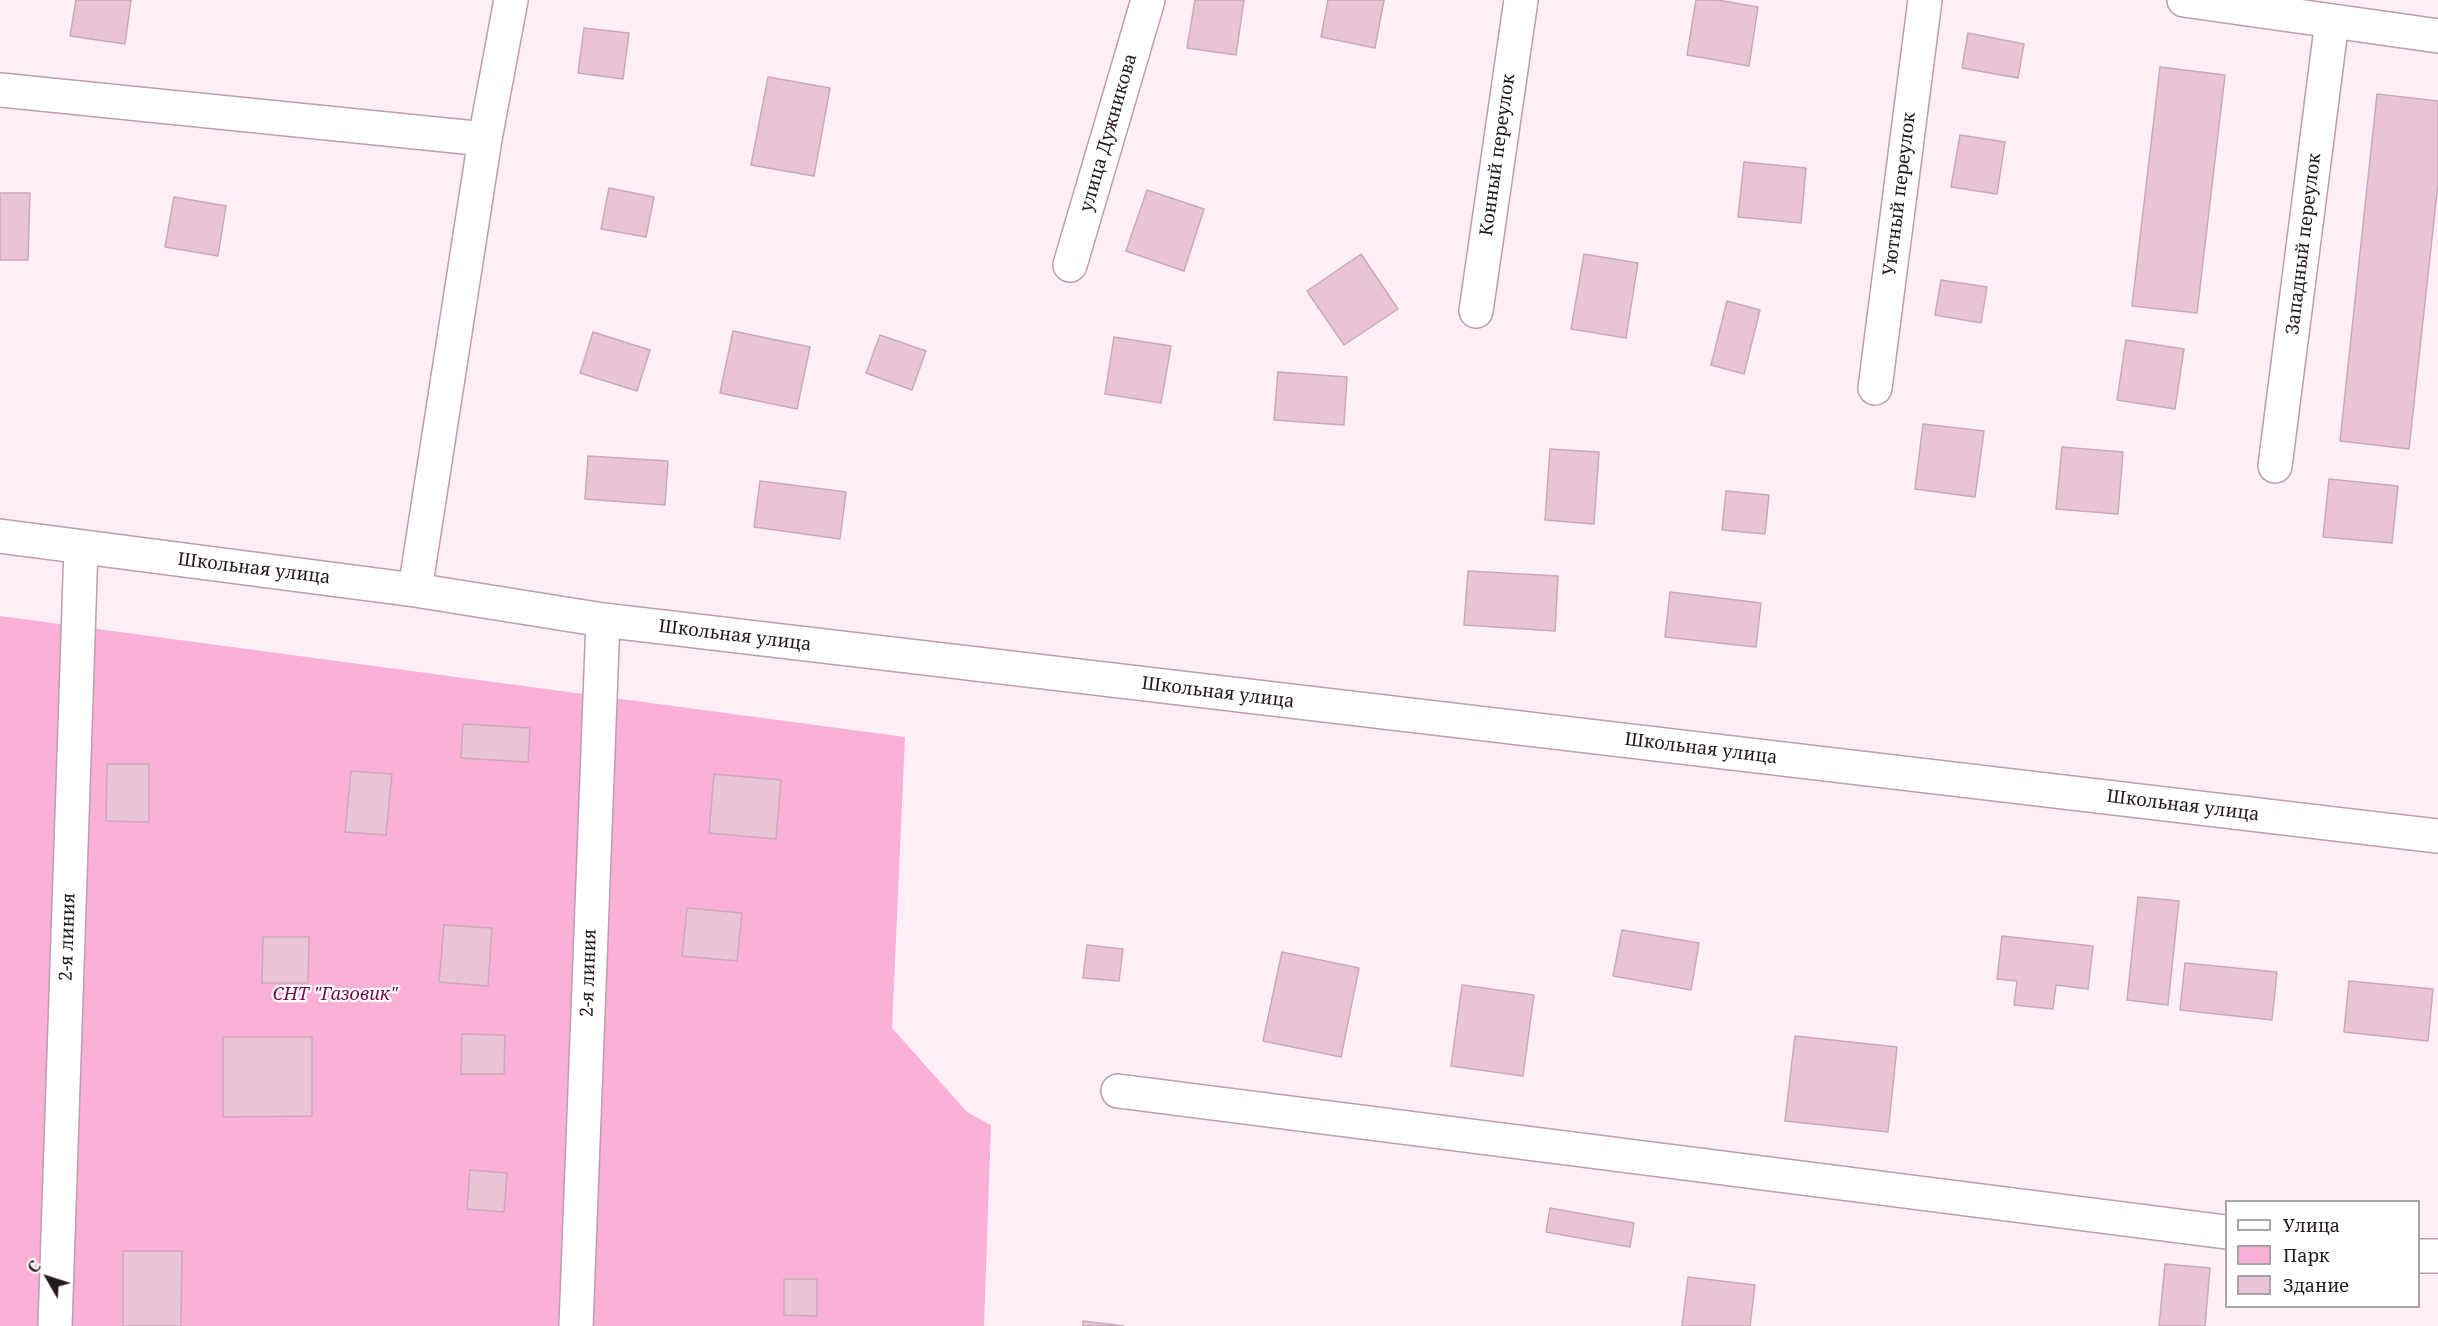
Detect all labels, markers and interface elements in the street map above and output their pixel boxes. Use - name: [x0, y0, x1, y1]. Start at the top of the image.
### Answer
- street label: улица Дужникова: [1076, 51, 1142, 215]
- street label: Конный переулок: [1476, 72, 1520, 238]
- street label: Уютный переулок: [1879, 111, 1921, 277]
- street label: Западный переулок: [2282, 152, 2326, 336]
- street label: Школьная улица: [176, 549, 332, 589]
- street label: Школьная улица: [657, 616, 813, 656]
- street label: Школьная улица: [1140, 673, 1296, 713]
- street label: Школьная улица: [1623, 729, 1779, 769]
- street label: Школьная улица: [2105, 786, 2261, 826]
- street label: 2-я линия: [56, 893, 80, 981]
- street label: 2-я линия: [577, 929, 601, 1017]
- park label: СНТ "Газовик": [272, 984, 398, 1006]
- legend: [2225, 1200, 2420, 1308]
- text: Улица: [2283, 1213, 2340, 1237]
- text: Парк: [2283, 1243, 2330, 1267]
- north arrow: [18, 1248, 78, 1308]
- text: С: [22, 1256, 46, 1278]
- text: Здание: [2283, 1273, 2349, 1297]

